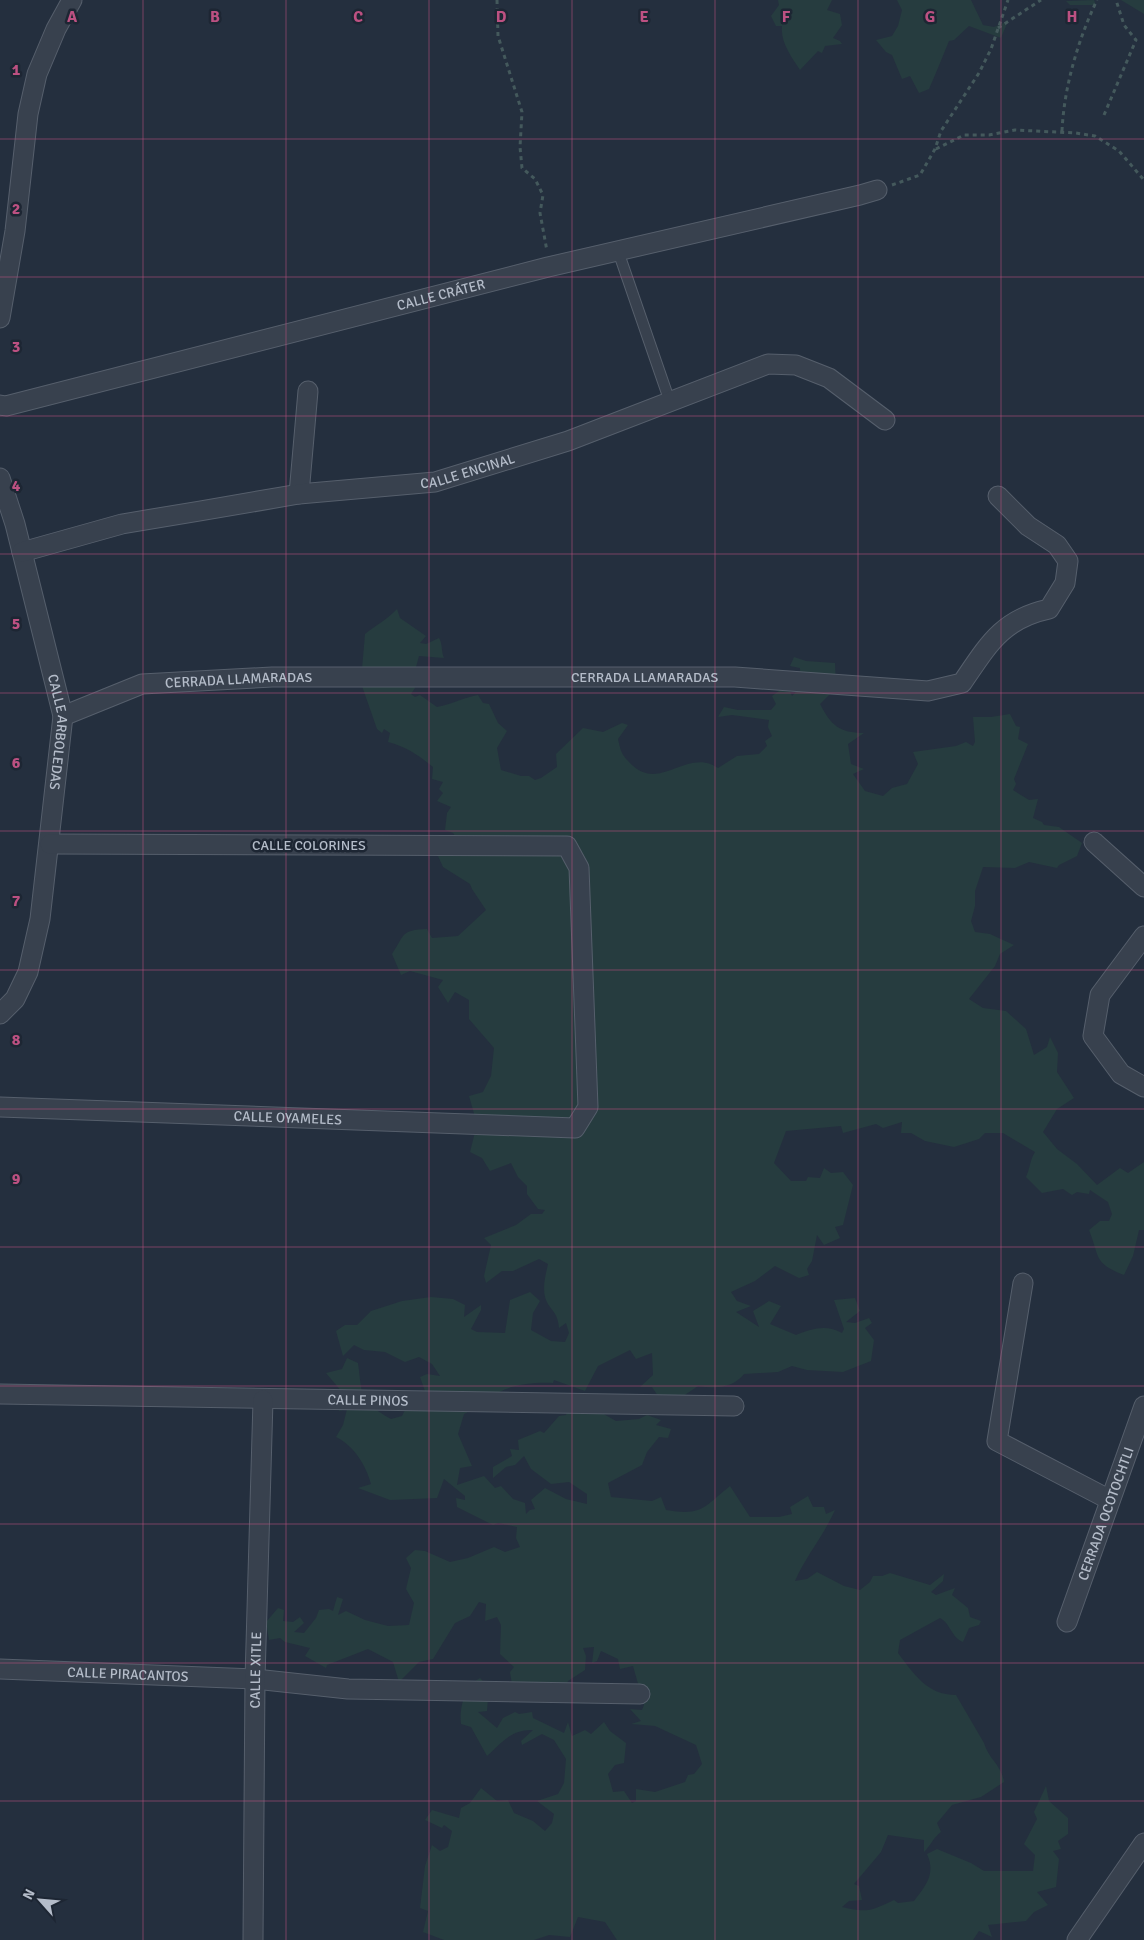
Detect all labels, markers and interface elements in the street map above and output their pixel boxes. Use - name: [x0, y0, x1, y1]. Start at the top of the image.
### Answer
- text: A: [67, 7, 78, 27]
- text: B: [210, 7, 220, 27]
- text: C: [353, 7, 363, 27]
- text: D: [496, 7, 507, 27]
- text: E: [639, 7, 649, 27]
- text: F: [782, 7, 791, 27]
- text: G: [925, 7, 935, 27]
- text: H: [1067, 7, 1077, 27]
- text: 1: [12, 60, 21, 80]
- text: 2: [12, 199, 20, 219]
- street label: CALLE CRÁTER: [395, 276, 487, 314]
- text: 3: [12, 337, 20, 357]
- street label: CALLE ENCINAL: [420, 450, 517, 492]
- text: 4: [12, 476, 21, 496]
- text: 5: [12, 614, 20, 634]
- street label: CERRADA LLAMARADAS: [165, 669, 312, 692]
- street label: CERRADA LLAMARADAS: [571, 669, 718, 686]
- street label: CALLE ARBOLEDAS: [44, 672, 71, 791]
- text: 6: [12, 753, 21, 773]
- street label: CALLE COLORINES: [252, 837, 366, 854]
- text: 7: [12, 891, 21, 911]
- text: 8: [12, 1030, 21, 1050]
- street label: CALLE OYAMELES: [233, 1108, 342, 1128]
- text: 9: [12, 1169, 21, 1189]
- street label: CALLE PINOS: [327, 1391, 409, 1410]
- street label: CERRADA OCOTOCHTLI: [1074, 1445, 1138, 1583]
- street label: CALLE XITLE: [247, 1631, 265, 1708]
- street label: CALLE PIRACANTOS: [67, 1664, 189, 1685]
- north arrow: [15, 1875, 65, 1925]
- text: N: [19, 1886, 39, 1903]

